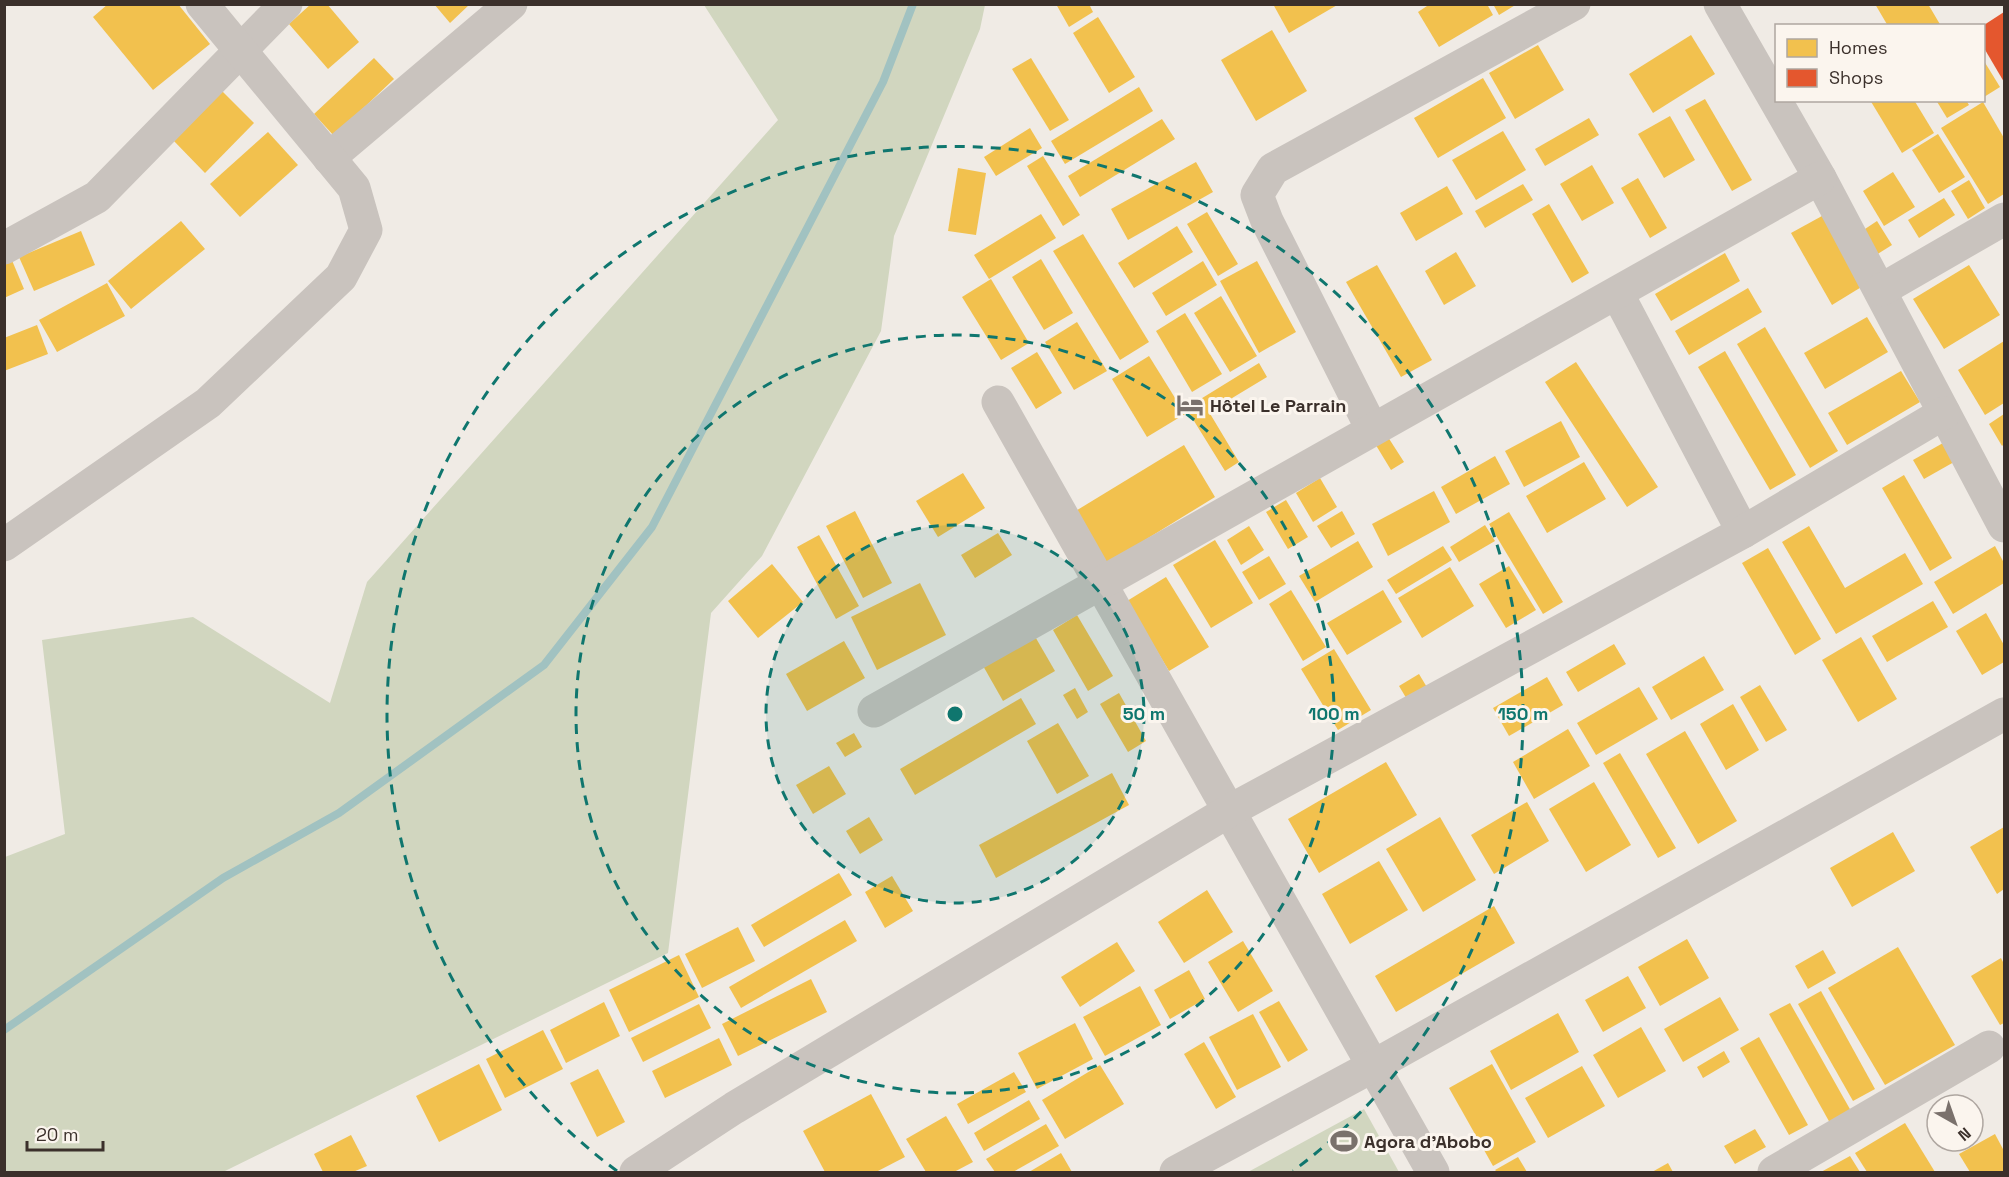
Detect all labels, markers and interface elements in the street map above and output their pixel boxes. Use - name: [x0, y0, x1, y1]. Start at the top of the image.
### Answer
- legend: [1775, 24, 1985, 102]
- text: Homes: [1829, 36, 1888, 59]
- text: Shops: [1829, 66, 1883, 89]
- hotel icon: Hôtel Le Parrain: [1175, 390, 1205, 420]
- place label: Hôtel Le Parrain: [1210, 394, 1346, 417]
- text: 50 m: [1123, 702, 1165, 725]
- text: 100 m: [1308, 702, 1360, 725]
- text: 150 m: [1498, 702, 1548, 725]
- centre of rings: [945, 704, 965, 724]
- north arrow: [1925, 1093, 1985, 1153]
- scale bar: [27, 1114, 104, 1152]
- text: 20 m: [36, 1123, 79, 1146]
- text: N: [1953, 1123, 1975, 1146]
- sports icon: Agora d'Abobo: [1329, 1126, 1359, 1156]
- place label: Agora d'Abobo: [1364, 1130, 1492, 1153]

